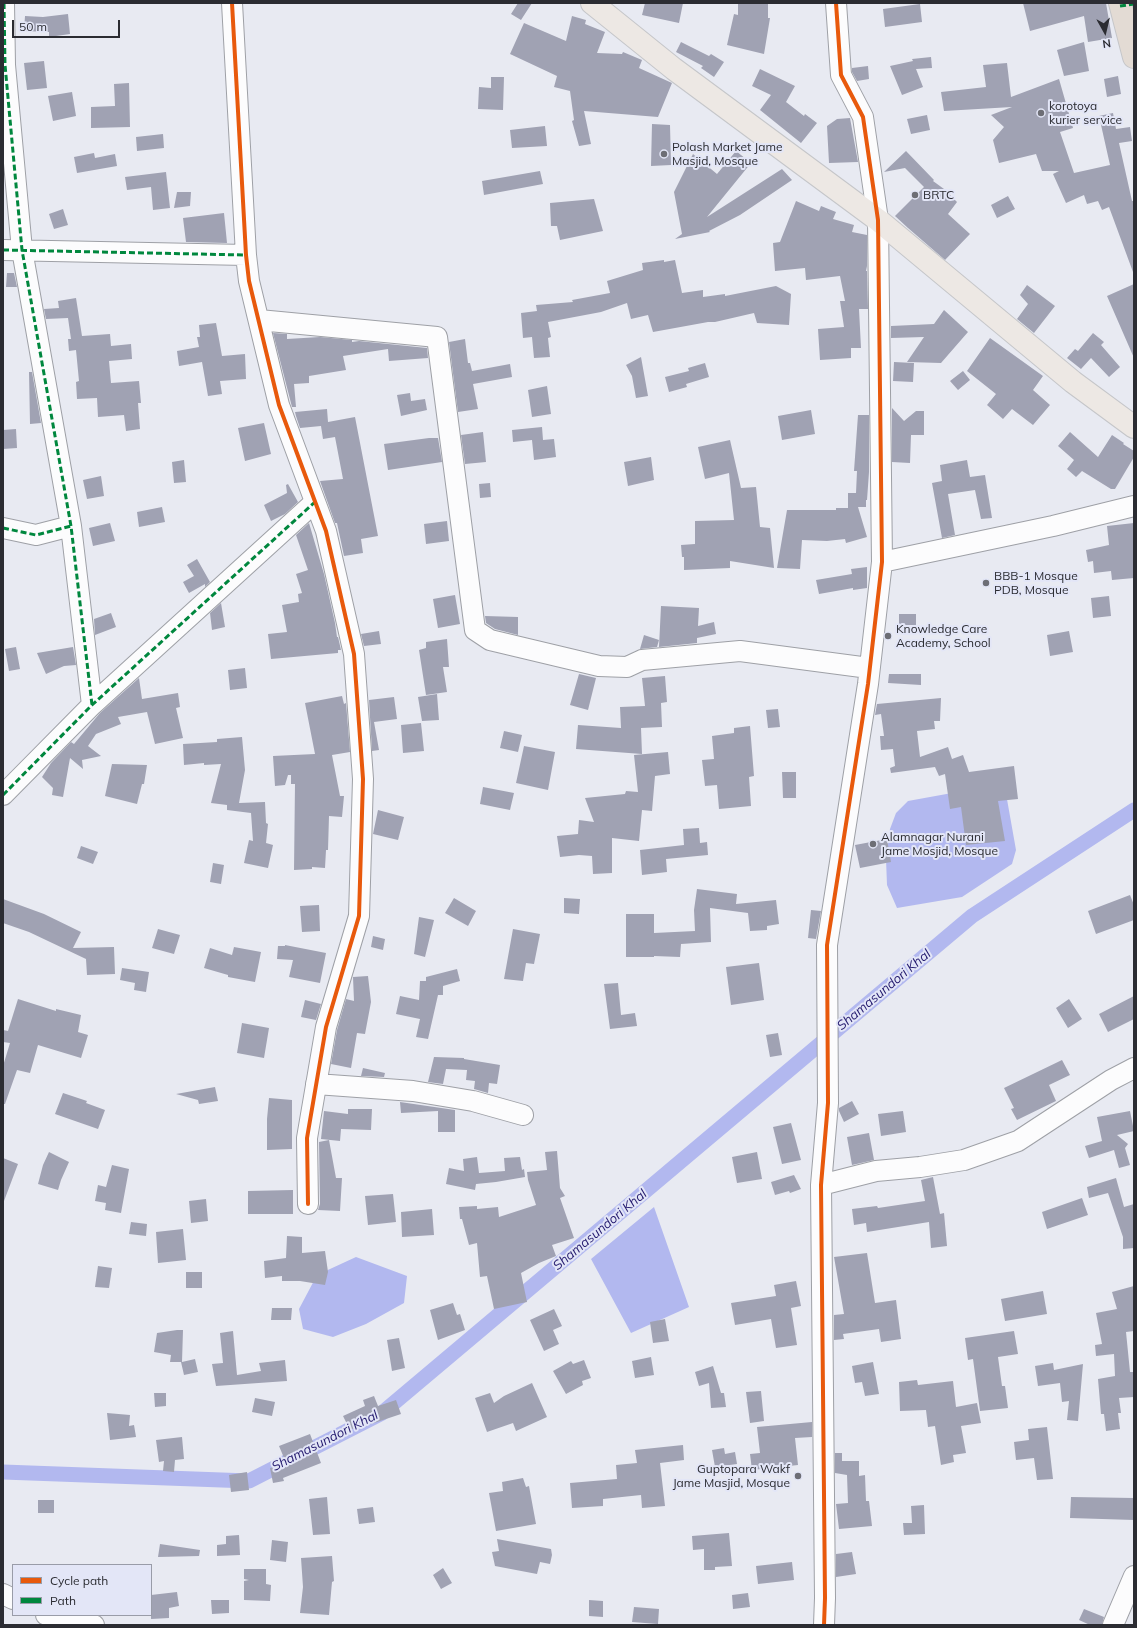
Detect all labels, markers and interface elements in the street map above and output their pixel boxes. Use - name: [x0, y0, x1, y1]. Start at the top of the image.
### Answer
- scale bar: [14, 12, 122, 38]
- north arrow: [1085, 12, 1125, 52]
- text: 50 m: [19, 19, 47, 34]
- text: N: [1102, 36, 1112, 51]
- place label: korotoya kurier service: [1049, 99, 1122, 127]
- marker: korotoya kurier service: [1036, 108, 1046, 118]
- place label: Polash Market Jame Masjid, Mosque: [672, 140, 783, 168]
- marker: Polash Market Jame Masjid, Mosque: [659, 149, 669, 159]
- place label: BRTC: [923, 188, 954, 202]
- marker: BRTC: [910, 190, 920, 200]
- place label: BBB-1 Mosque PDB, Mosque: [994, 569, 1078, 597]
- marker: BBB-1 Mosque PDB, Mosque: [981, 578, 991, 588]
- place label: Knowledge Care Academy, School: [896, 622, 991, 650]
- marker: Knowledge Care Academy, School: [883, 631, 893, 641]
- place label: Alamnagar Nurani Jame Mosjid, Mosque: [881, 830, 998, 858]
- marker: Alamnagar Nurani Jame Mosjid, Mosque: [868, 839, 878, 849]
- water label: Shamasundori Khal: [834, 946, 934, 1034]
- water label: Shamasundori Khal: [550, 1186, 650, 1274]
- water label: Shamasundori Khal: [269, 1407, 381, 1475]
- place label: Guptopara Wakf Jame Masjid, Mosque: [673, 1462, 790, 1490]
- marker: Guptopara Wakf Jame Masjid, Mosque: [793, 1471, 803, 1481]
- legend: [12, 1564, 152, 1616]
- text: Cycle path: [50, 1573, 108, 1588]
- text: Path: [50, 1593, 76, 1608]

